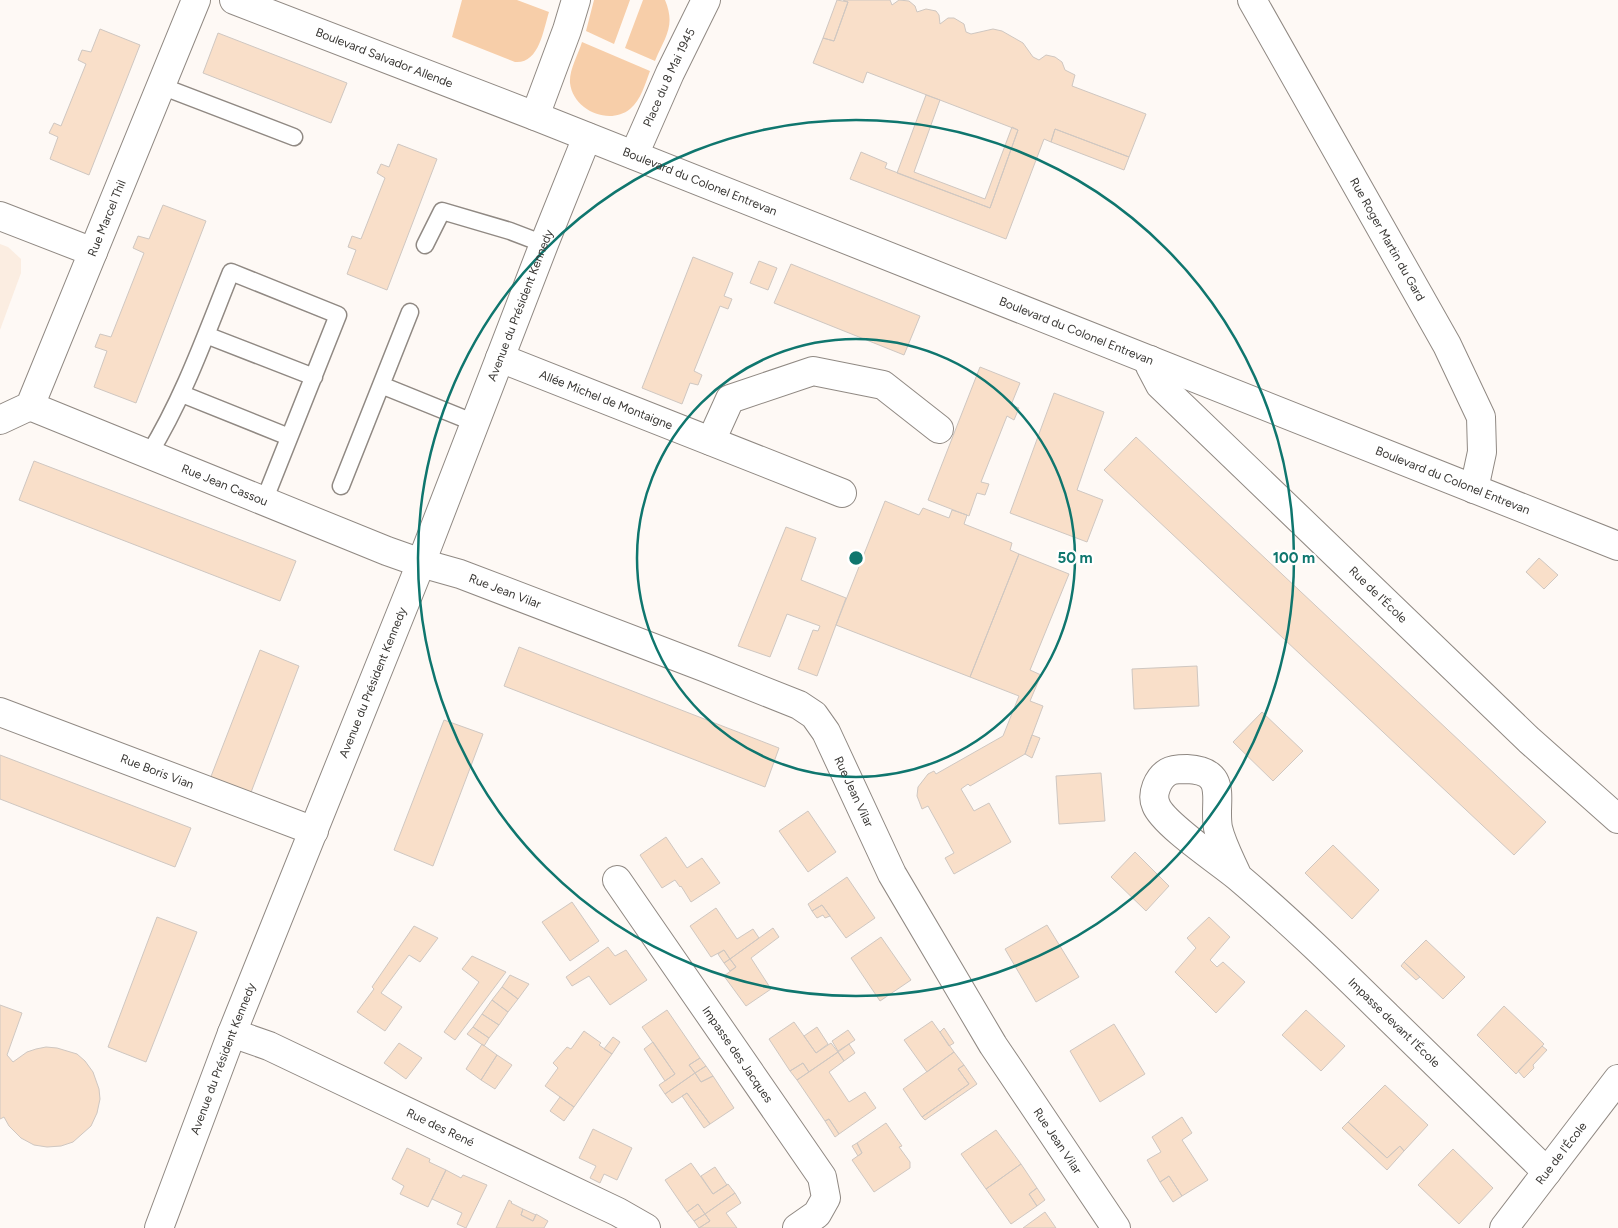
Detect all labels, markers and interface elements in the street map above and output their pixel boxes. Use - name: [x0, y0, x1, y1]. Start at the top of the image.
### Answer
- street label: Boulevard Salvador Allende: [314, 25, 455, 91]
- street label: Place du 8 Mai 1945: [640, 26, 698, 129]
- street label: Boulevard du Colonel Entrevan: [621, 145, 779, 219]
- street label: Rue Roger Martin du Gard: [1347, 175, 1428, 303]
- street label: Rue Marcel Thil: [85, 178, 129, 259]
- street label: Avenue du Président Kennedy: [485, 227, 556, 383]
- street label: Boulevard du Colonel Entrevan: [997, 294, 1156, 368]
- street label: Allée Michel de Montaigne: [537, 367, 675, 433]
- street label: Boulevard du Colonel Entrevan: [1373, 443, 1532, 517]
- street label: Rue Jean Cassou: [179, 461, 270, 509]
- centre of rings: [847, 549, 865, 567]
- text: 50 m: [1057, 549, 1093, 567]
- text: 100 m: [1273, 549, 1315, 567]
- street label: Rue de l'École: [1346, 564, 1410, 626]
- street label: Rue Jean Vilar: [467, 571, 543, 611]
- street label: Avenue du Président Kennedy: [336, 604, 410, 760]
- street label: Rue Boris Vian: [118, 751, 196, 792]
- street label: Rue Jean Vilar: [831, 754, 876, 829]
- street label: Impasse devant l'École: [1345, 975, 1443, 1071]
- street label: Avenue du Président Kennedy: [188, 980, 259, 1136]
- street label: Impasse des Jacques: [699, 1004, 776, 1106]
- street label: Rue des René: [404, 1105, 477, 1150]
- street label: Rue Jean Vilar: [1030, 1105, 1085, 1177]
- street label: Rue de l'École: [1533, 1119, 1590, 1187]

